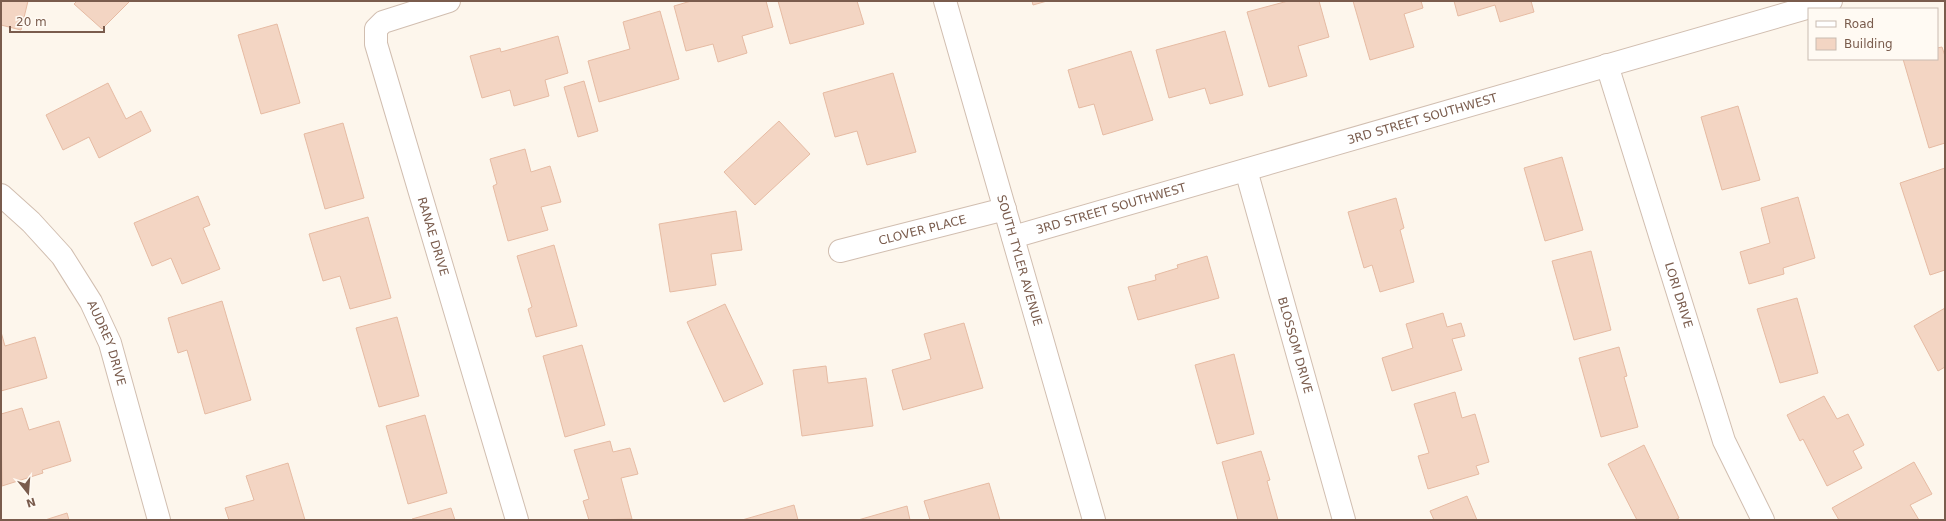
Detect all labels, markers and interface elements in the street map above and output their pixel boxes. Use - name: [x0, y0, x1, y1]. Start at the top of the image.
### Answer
- scale bar: [10, 8, 104, 34]
- legend: [1808, 8, 1938, 60]
- text: 20 m: [16, 15, 47, 29]
- text: Road: [1844, 17, 1874, 31]
- text: Building: [1844, 37, 1893, 51]
- street label: 3RD STREET SOUTHWEST: [1346, 90, 1500, 147]
- street label: 3RD STREET SOUTHWEST: [1034, 180, 1188, 237]
- street label: SOUTH TYLER AVENUE: [994, 193, 1045, 328]
- street label: RANAE DRIVE: [415, 195, 451, 278]
- street label: CLOVER PLACE: [877, 212, 968, 248]
- street label: LORI DRIVE: [1662, 260, 1695, 330]
- street label: BLOSSOM DRIVE: [1275, 295, 1315, 395]
- street label: AUDREY DRIVE: [84, 298, 129, 387]
- north arrow: [8, 473, 48, 513]
- text: N: [24, 495, 37, 510]

